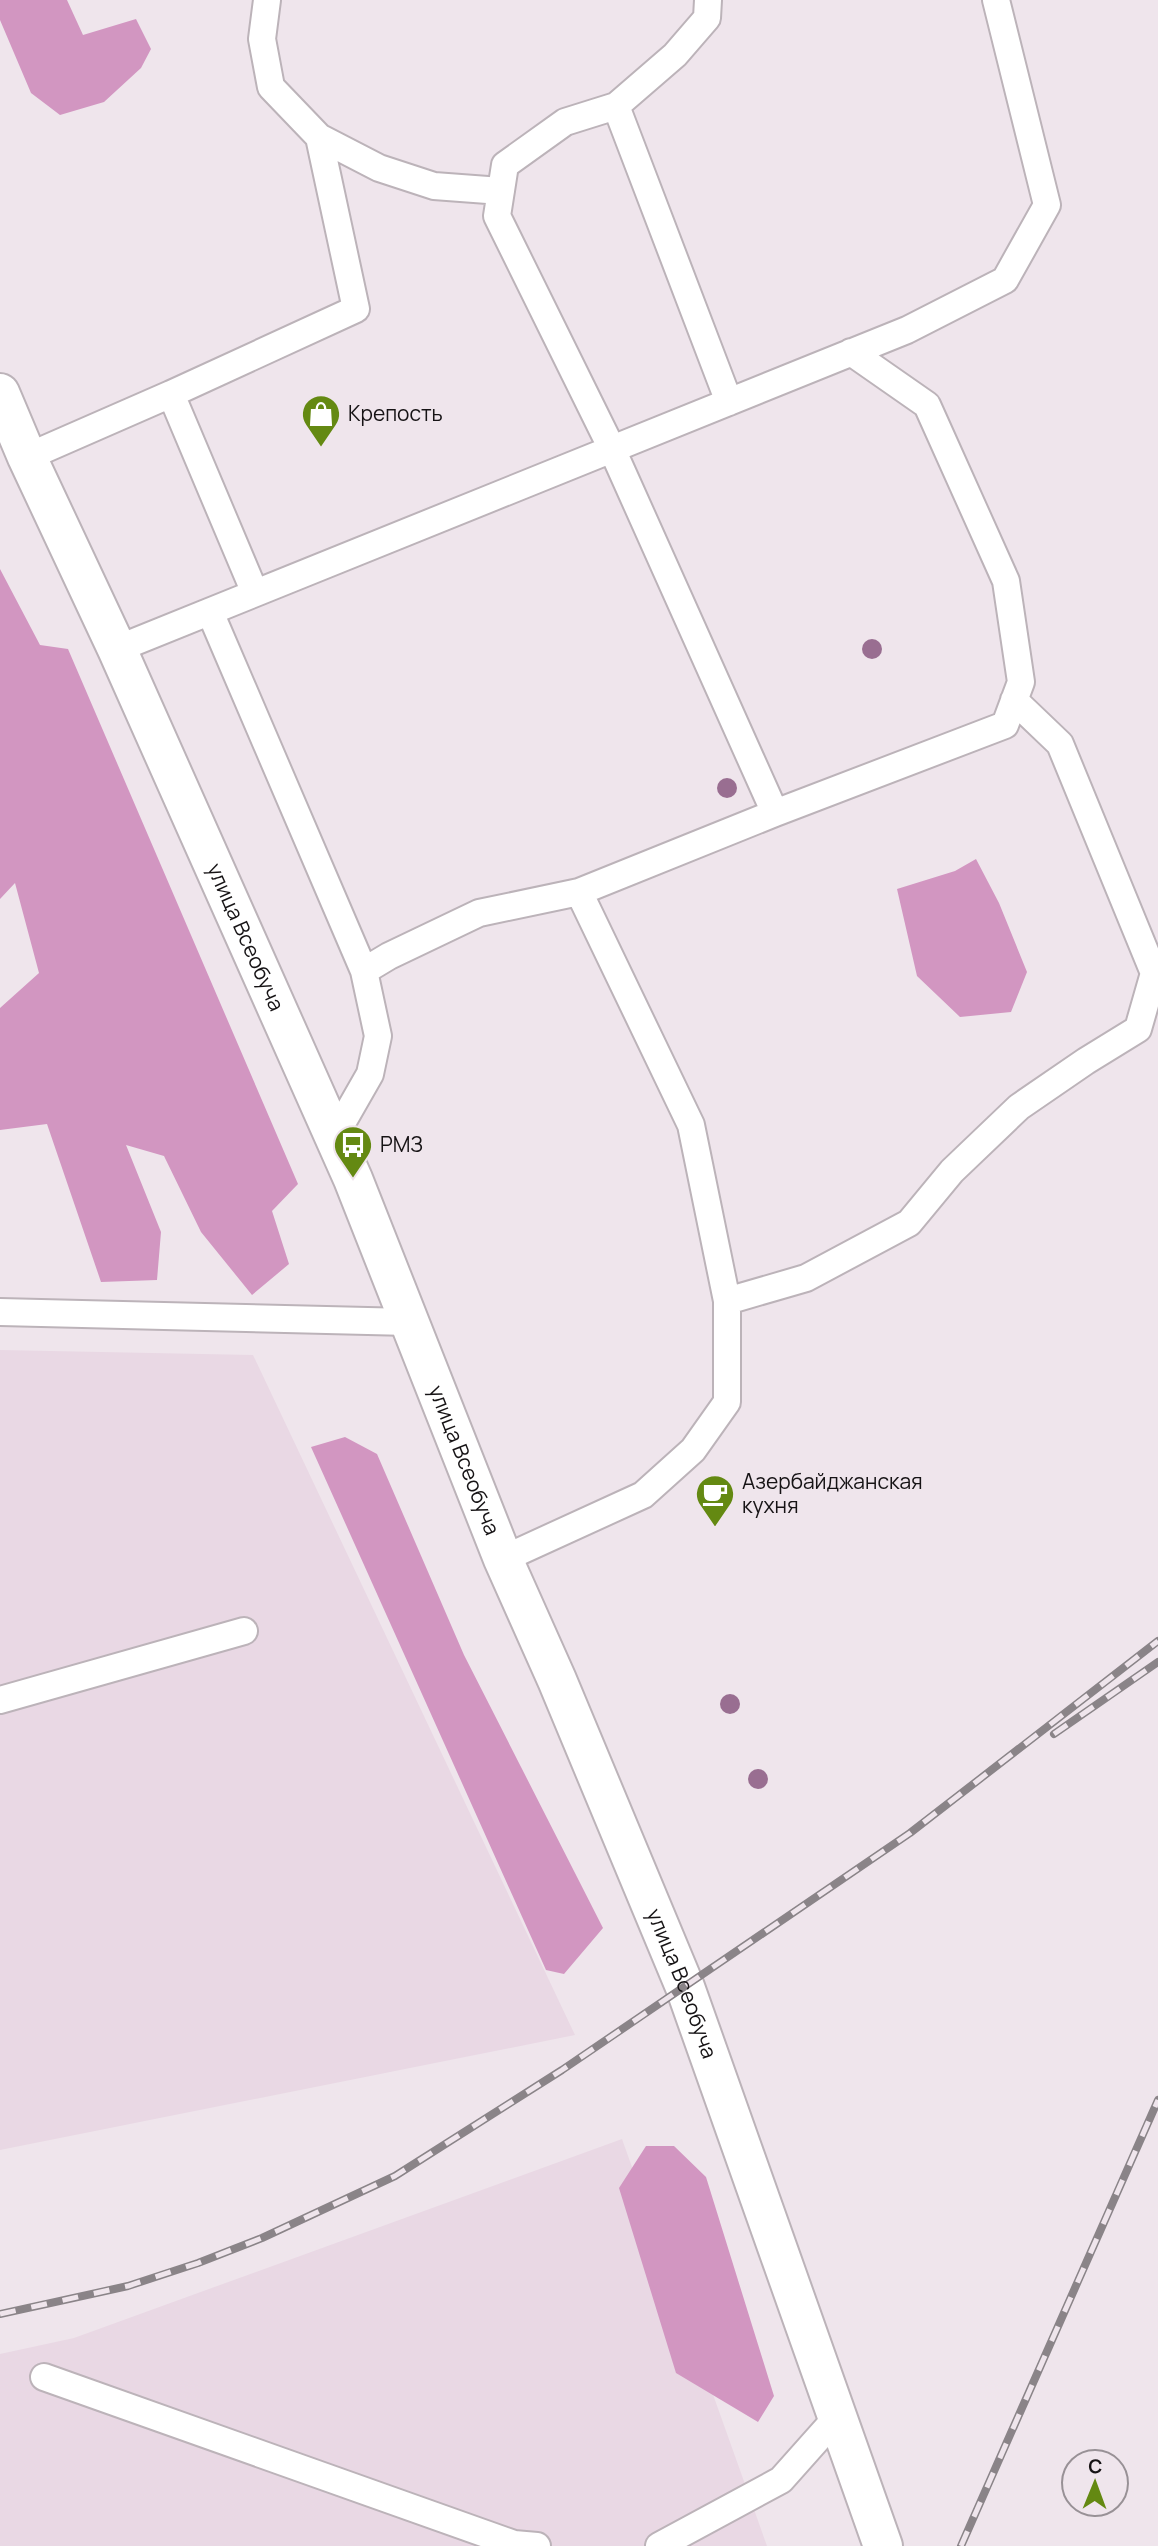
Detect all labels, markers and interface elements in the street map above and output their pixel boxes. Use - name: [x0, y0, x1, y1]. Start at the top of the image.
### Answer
- shop icon: Крепость: [300, 393, 342, 448]
- place label: Крепость: [348, 399, 443, 427]
- street label: улица Всеобуча: [201, 859, 291, 1015]
- bus stop icon: РМЗ: [332, 1124, 374, 1179]
- place label: РМЗ: [380, 1130, 423, 1158]
- street label: улица Всеобуча: [423, 1381, 507, 1539]
- place label: Азербайджанская кухня: [742, 1467, 923, 1519]
- cafe icon: Азербайджанская кухня: [694, 1473, 736, 1528]
- street label: улица Всеобуча: [641, 1904, 724, 2062]
- north arrow: [1060, 2448, 1130, 2518]
- text: С: [1088, 2453, 1103, 2479]

